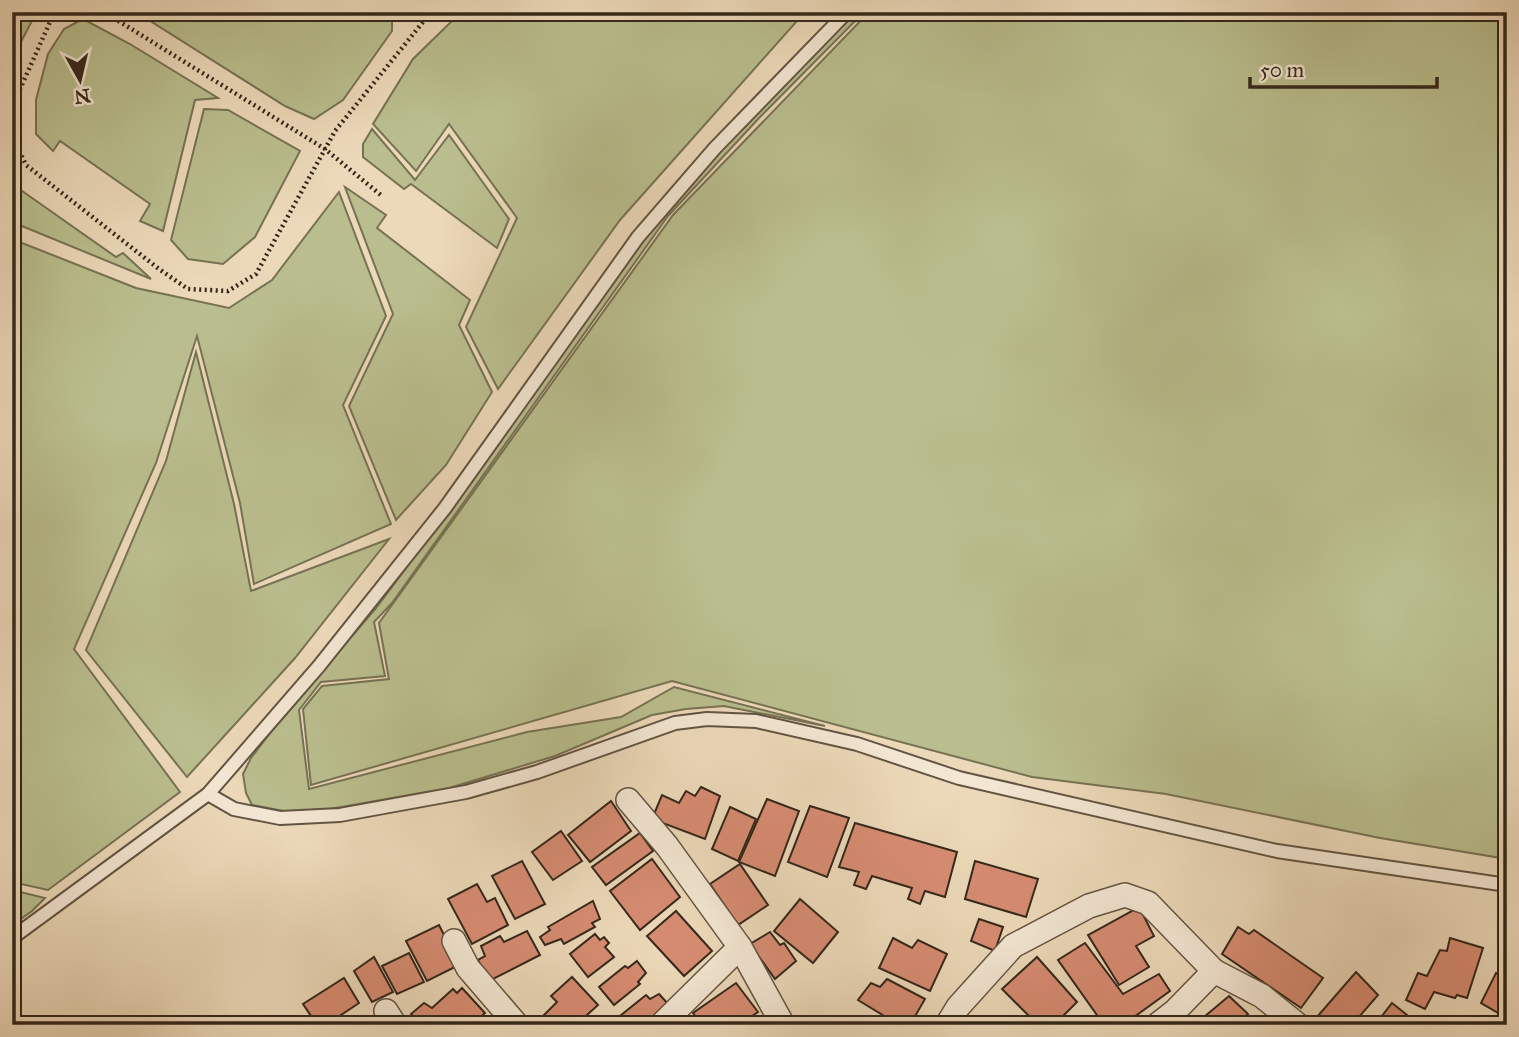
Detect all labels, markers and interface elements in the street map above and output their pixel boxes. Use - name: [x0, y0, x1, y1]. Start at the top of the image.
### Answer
- north arrow: [46, 46, 116, 116]
- scale bar: [1250, 46, 1437, 90]
- text: 50 m: [1260, 57, 1305, 83]
- text: N: [73, 84, 92, 109]

